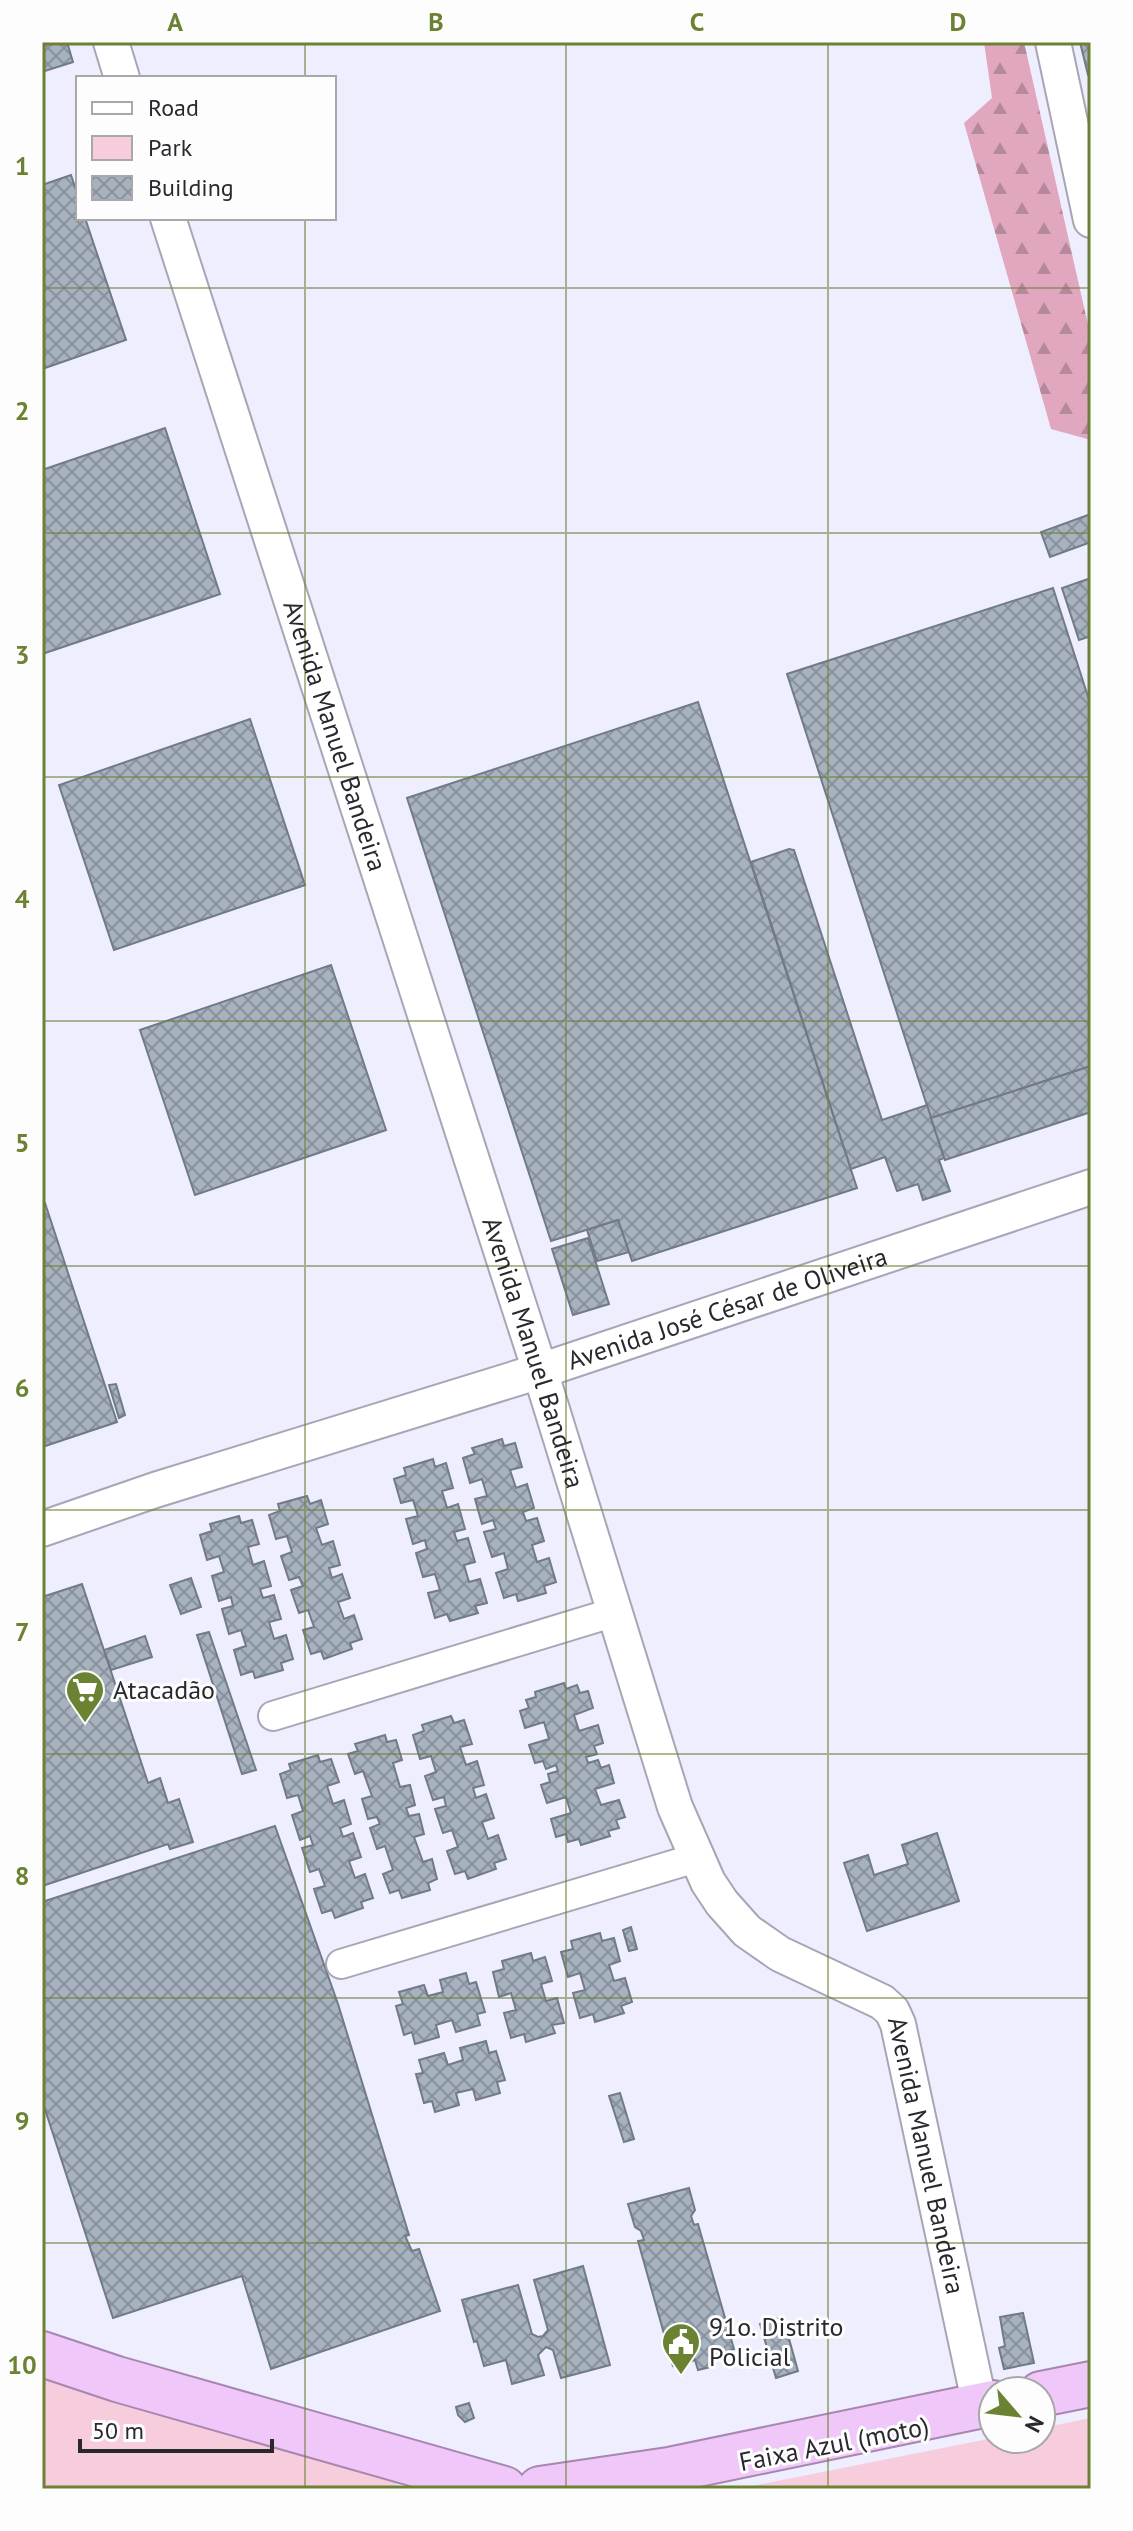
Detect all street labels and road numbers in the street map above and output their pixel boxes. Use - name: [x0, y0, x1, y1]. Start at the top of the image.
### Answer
- street label: Avenida Manuel Bandeira: [276, 596, 395, 875]
- street label: Avenida Manuel Bandeira: [475, 1213, 592, 1492]
- street label: Avenida José César de Oliveira: [563, 1239, 891, 1377]
- street label: Avenida Manuel Bandeira: [881, 2014, 973, 2297]
- street label: Faixa Azul (moto): [736, 2409, 932, 2478]

